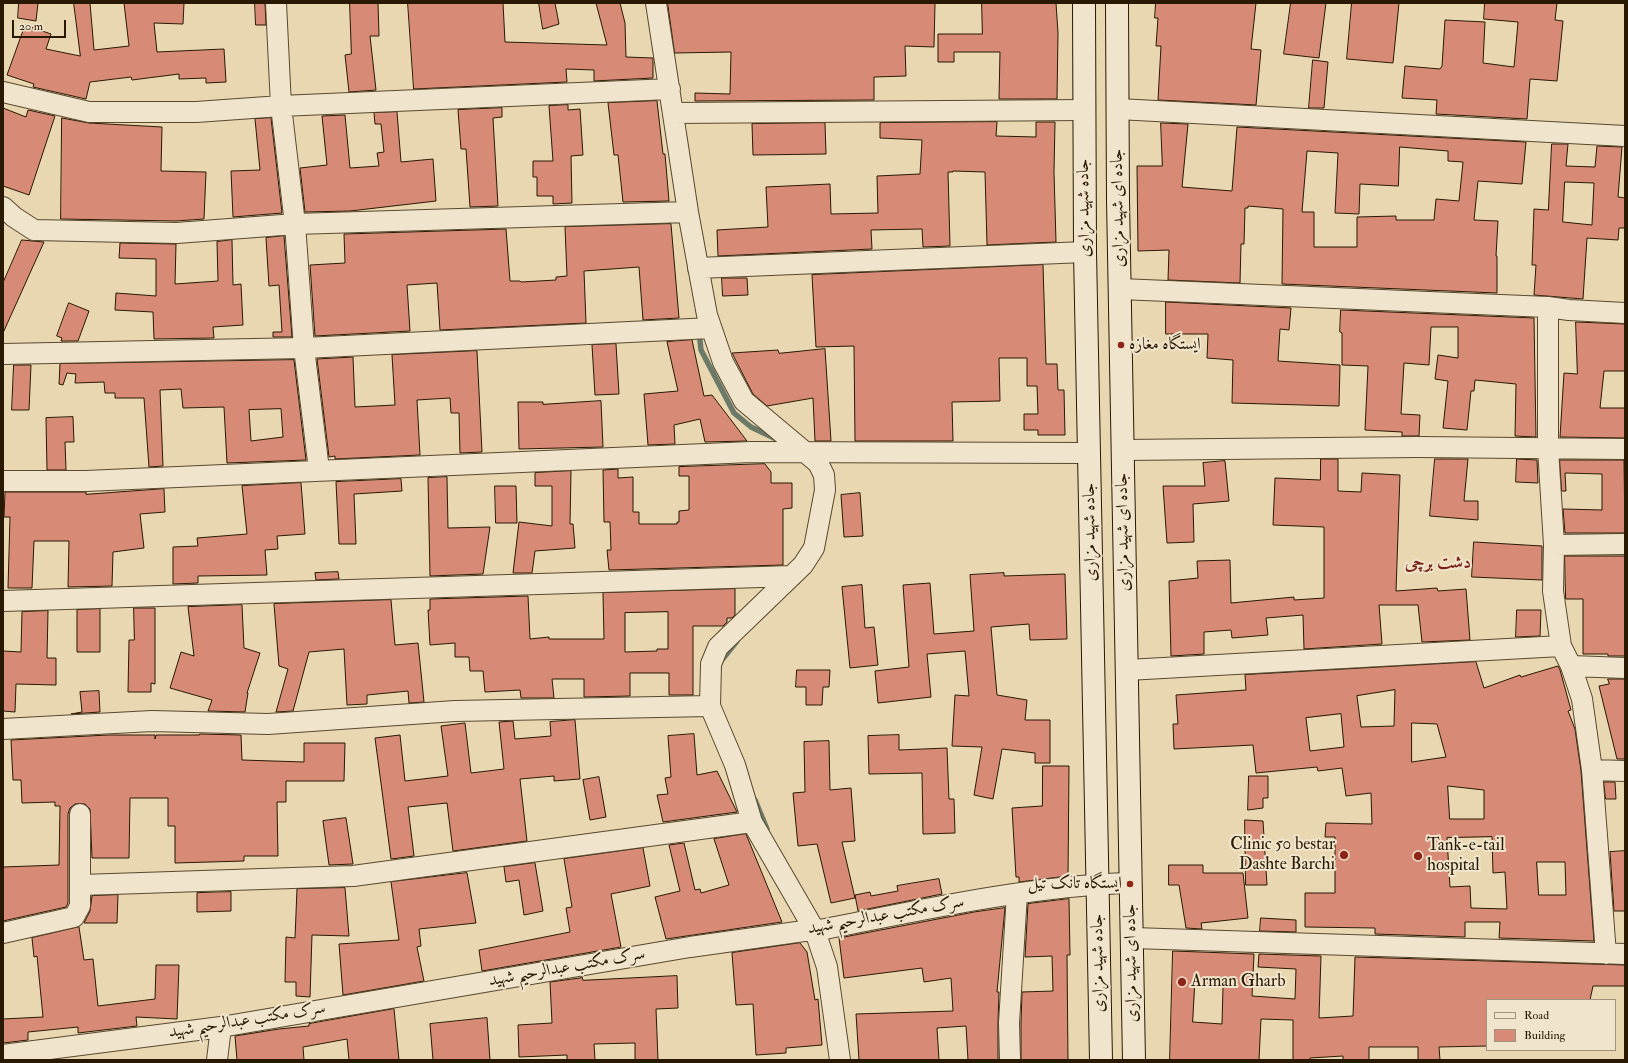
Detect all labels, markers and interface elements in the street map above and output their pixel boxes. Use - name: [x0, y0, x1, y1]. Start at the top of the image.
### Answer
- scale bar: [14, 12, 68, 38]
- text: 20 m: [19, 19, 43, 34]
- street label: جاده ای شهید مزاری: [1108, 148, 1130, 268]
- street label: جاده شهید مزاری: [1074, 159, 1096, 257]
- place label: ایستگاه مغازه: [1129, 335, 1201, 355]
- marker: ایستگاه مغازه: [1116, 340, 1126, 350]
- street label: جاده ای شهید مزاری: [1113, 472, 1135, 592]
- street label: جاده شهید مزاری: [1080, 483, 1102, 581]
- district label: دشت برچی: [1405, 553, 1471, 575]
- place label: Clinic 50 bestar Dashte Barchi: [1230, 835, 1335, 875]
- place label: Tank-e-tail hospital: [1427, 836, 1504, 876]
- marker: Clinic 50 bestar Dashte Barchi: [1338, 849, 1350, 861]
- marker: Tank-e-tail hospital: [1412, 850, 1424, 862]
- place label: ایستگاه تانک تیل: [1028, 874, 1122, 894]
- marker: ایستگاه تانک تیل: [1125, 879, 1135, 889]
- street label: سرک مکتب عبدالرحیم شهید: [806, 892, 966, 940]
- street label: جاده ای شهید مزاری: [1121, 903, 1143, 1023]
- street label: جاده شهید مزاری: [1088, 914, 1110, 1012]
- street label: سرک مکتب عبدالرحیم شهید: [487, 944, 647, 992]
- place label: Arman Gharb: [1191, 972, 1286, 992]
- marker: Arman Gharb: [1176, 976, 1188, 988]
- street label: سرک مکتب عبدالرحیم شهید: [167, 999, 327, 1043]
- legend: [1486, 999, 1616, 1051]
- text: Road: [1524, 1008, 1549, 1023]
- text: Building: [1524, 1028, 1565, 1043]

